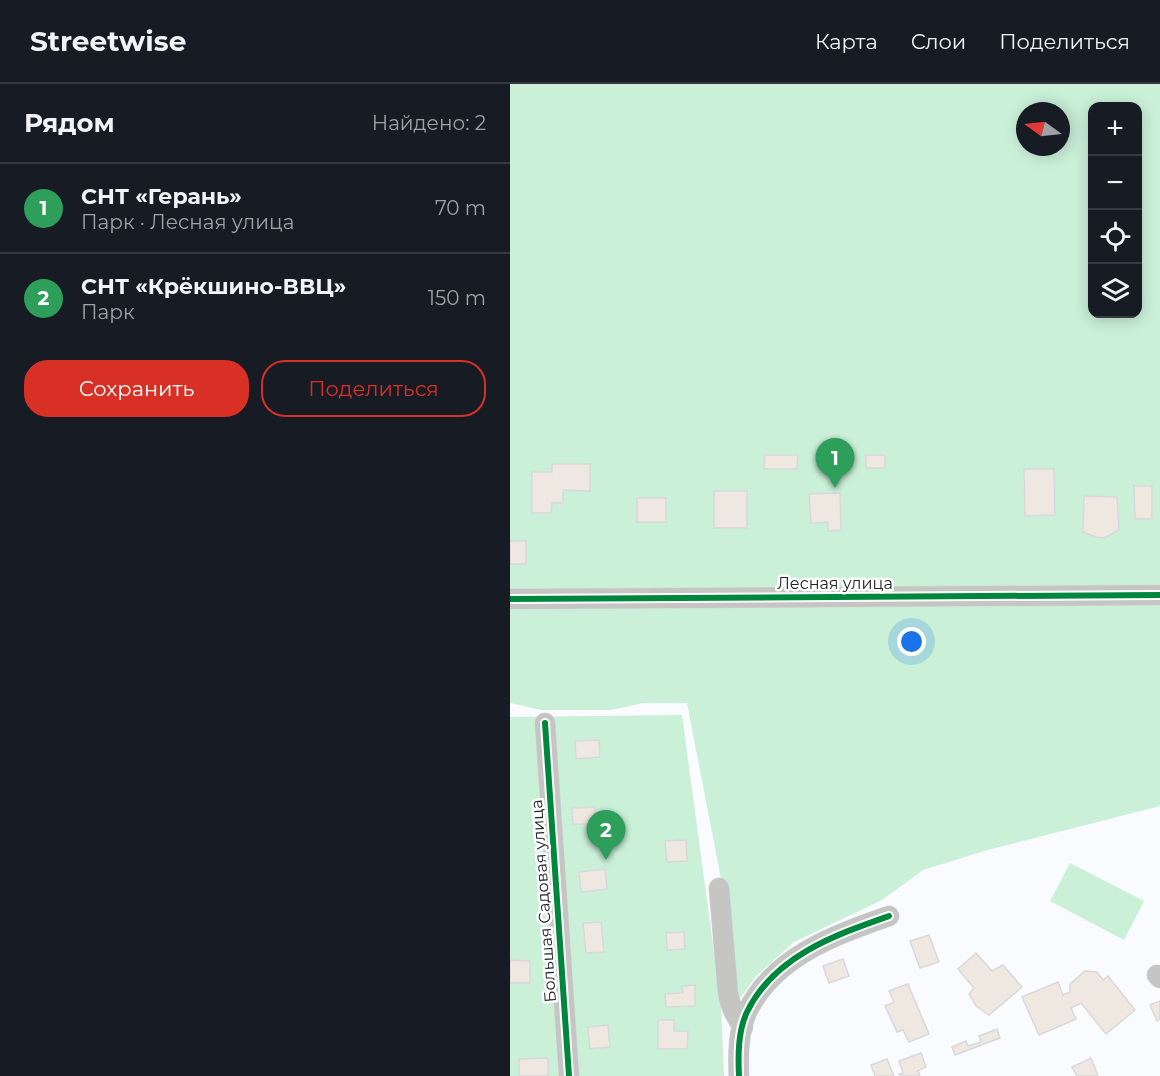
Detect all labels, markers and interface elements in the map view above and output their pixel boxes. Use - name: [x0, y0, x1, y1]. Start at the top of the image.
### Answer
- text: Streetwise: [30, 24, 186, 58]
- text: Карта: [815, 29, 878, 54]
- text: Слои: [911, 29, 966, 54]
- text: Поделиться: [999, 29, 1130, 54]
- north arrow: [1016, 102, 1070, 156]
- map controls: [1088, 102, 1142, 318]
- button: +: [1088, 102, 1142, 156]
- text: Рядом: [24, 107, 115, 139]
- text: Найдено: 2: [372, 111, 486, 135]
- button: −: [1088, 156, 1142, 210]
- text: СНТ «Герань»: [81, 183, 242, 210]
- text: 1: [40, 196, 47, 220]
- text: 70 m: [435, 196, 486, 220]
- text: Парк · Лесная улица: [81, 210, 294, 234]
- button: locate: [1088, 210, 1142, 264]
- button: layers: [1088, 264, 1142, 318]
- text: СНТ «Крёкшино-ВВЦ»: [81, 273, 346, 300]
- text: 2: [38, 286, 49, 310]
- text: 150 m: [428, 286, 486, 310]
- text: Парк: [81, 300, 135, 324]
- button: Сохранить: [24, 360, 249, 417]
- button: Поделиться: [261, 360, 486, 417]
- pin: 1: [816, 438, 854, 488]
- street label: Лесная улица: [777, 574, 893, 593]
- your location: [897, 627, 926, 656]
- street label: Большая Садовая улица: [527, 799, 560, 1003]
- pin: 2: [586, 810, 626, 860]

